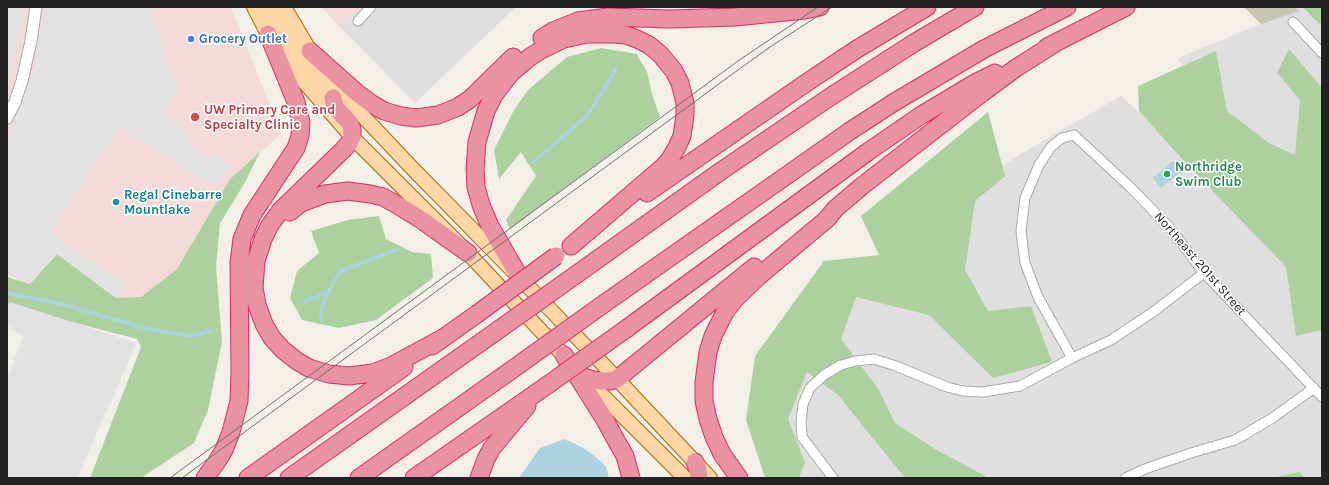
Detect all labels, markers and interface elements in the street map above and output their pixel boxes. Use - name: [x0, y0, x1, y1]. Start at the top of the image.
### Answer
- place label: Grocery Outlet: [199, 31, 287, 47]
- marker: Grocery Outlet: [186, 34, 196, 44]
- place label: UW Primary Care and Specialty Clinic: [204, 102, 335, 133]
- marker: UW Primary Care and Specialty Clinic: [189, 111, 201, 123]
- place label: Northridge Swim Club: [1175, 159, 1242, 190]
- marker: Northridge Swim Club: [1162, 169, 1172, 179]
- place label: Regal Cinebarre Mountlake: [124, 187, 222, 218]
- marker: Regal Cinebarre Mountlake: [111, 197, 121, 207]
- street label: Northeast 201st Street: [1151, 209, 1249, 319]

